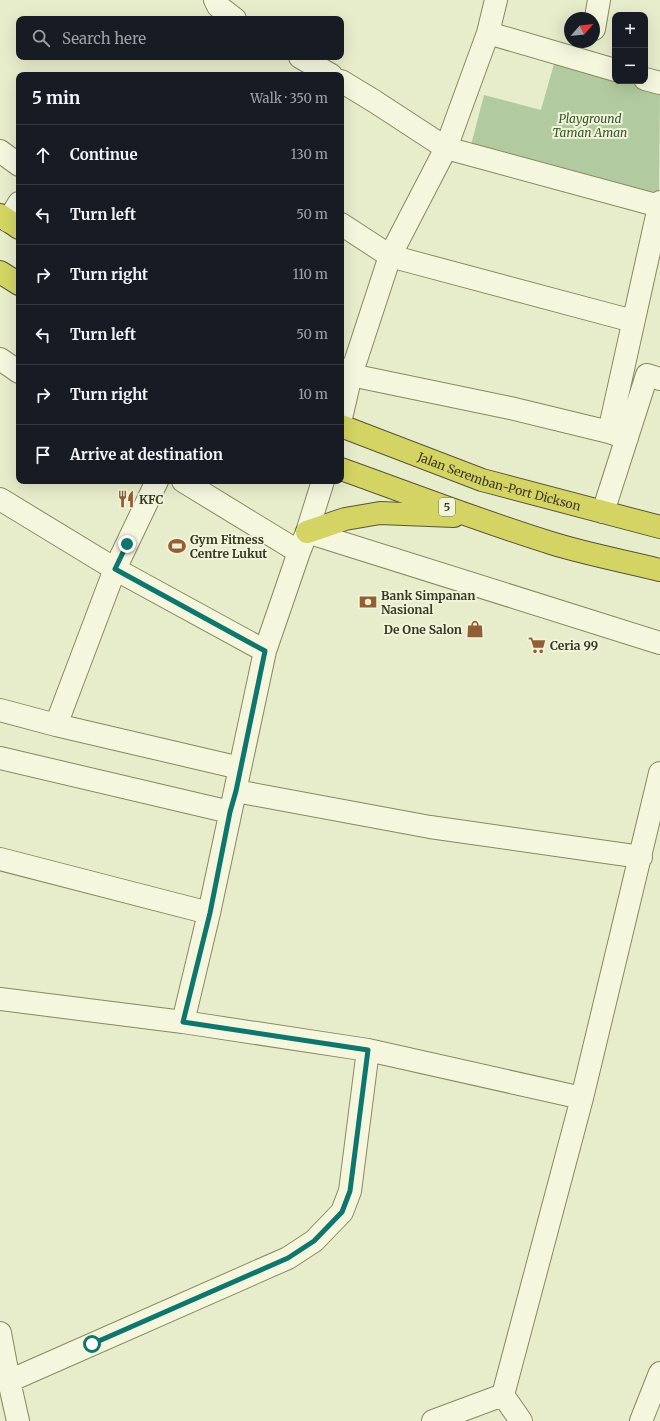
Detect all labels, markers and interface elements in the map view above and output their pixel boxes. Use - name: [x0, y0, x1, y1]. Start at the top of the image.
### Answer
- north arrow: [564, 12, 600, 48]
- map controls: [612, 12, 648, 84]
- button: +: [612, 12, 648, 48]
- search box: [16, 16, 344, 60]
- icon: search: [30, 27, 52, 49]
- text: Search here: [62, 29, 146, 48]
- button: −: [612, 48, 648, 84]
- text: 5 min: [32, 87, 80, 109]
- text: Walk · 350 m: [250, 90, 328, 107]
- park label: Playground Taman Aman: [553, 111, 627, 140]
- icon: ahead: [32, 144, 54, 166]
- text: Continue: [70, 145, 138, 164]
- text: 130 m: [291, 146, 328, 163]
- icon: left: [32, 204, 54, 226]
- text: Turn left: [70, 205, 136, 224]
- text: 50 m: [296, 206, 328, 223]
- icon: right: [32, 264, 54, 286]
- text: Turn right: [70, 265, 148, 284]
- text: 110 m: [293, 266, 328, 283]
- icon: left: [32, 324, 54, 346]
- text: Turn left: [70, 325, 136, 344]
- text: 50 m: [296, 326, 328, 343]
- icon: right: [32, 384, 54, 406]
- text: Turn right: [70, 385, 148, 404]
- text: 10 m: [298, 386, 328, 403]
- icon: arrive: [32, 444, 54, 466]
- text: Arrive at destination: [70, 445, 223, 464]
- street label: Jalan Seremban-Port Dickson: [415, 448, 583, 513]
- restaurant icon: KFC: [116, 489, 136, 509]
- place label: KFC: [139, 492, 164, 507]
- road number: 5: [439, 498, 455, 516]
- place label: Gym Fitness Centre Lukut: [190, 532, 267, 561]
- route end: [118, 535, 136, 553]
- sports icon: Gym Fitness Centre Lukut: [167, 536, 187, 556]
- place label: Bank Simpanan Nasional: [381, 588, 475, 617]
- bank icon: Bank Simpanan Nasional: [358, 592, 378, 612]
- shop icon: De One Salon: [465, 619, 485, 639]
- place label: De One Salon: [384, 622, 462, 637]
- supermarket icon: Ceria 99: [527, 635, 547, 655]
- place label: Ceria 99: [550, 638, 598, 653]
- route start: [83, 1335, 101, 1353]

